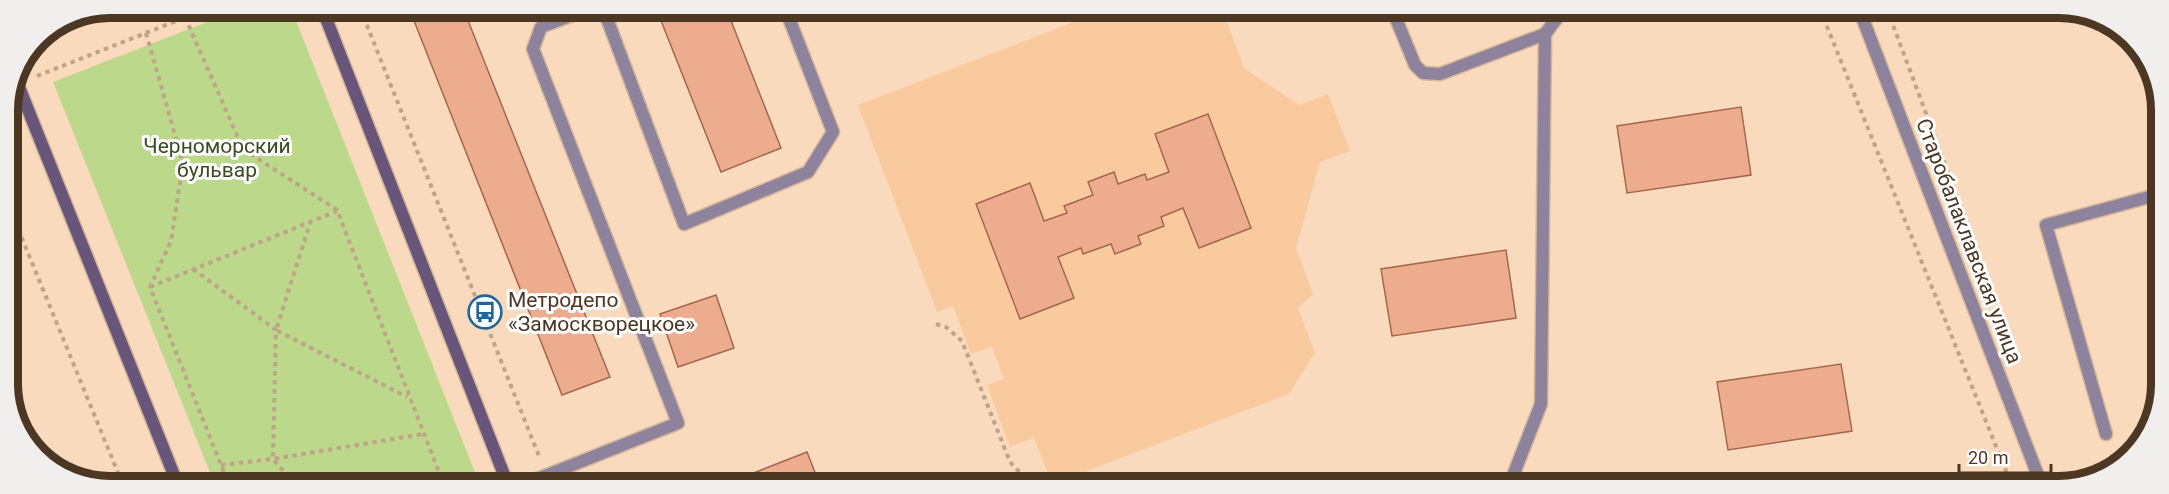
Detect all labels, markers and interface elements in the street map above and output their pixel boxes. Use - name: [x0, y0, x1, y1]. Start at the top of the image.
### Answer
- street label: Старобалаклавская улица: [1911, 115, 2027, 367]
- park label: Черноморский бульвар: [143, 134, 291, 182]
- place label: Метродепо «Замоскворецкое»: [508, 288, 695, 336]
- bus stop icon: Метродепо «Замоскворецкое»: [467, 294, 503, 330]
- scale bar: [1959, 437, 2050, 475]
- text: 20 m: [1968, 447, 2008, 468]

